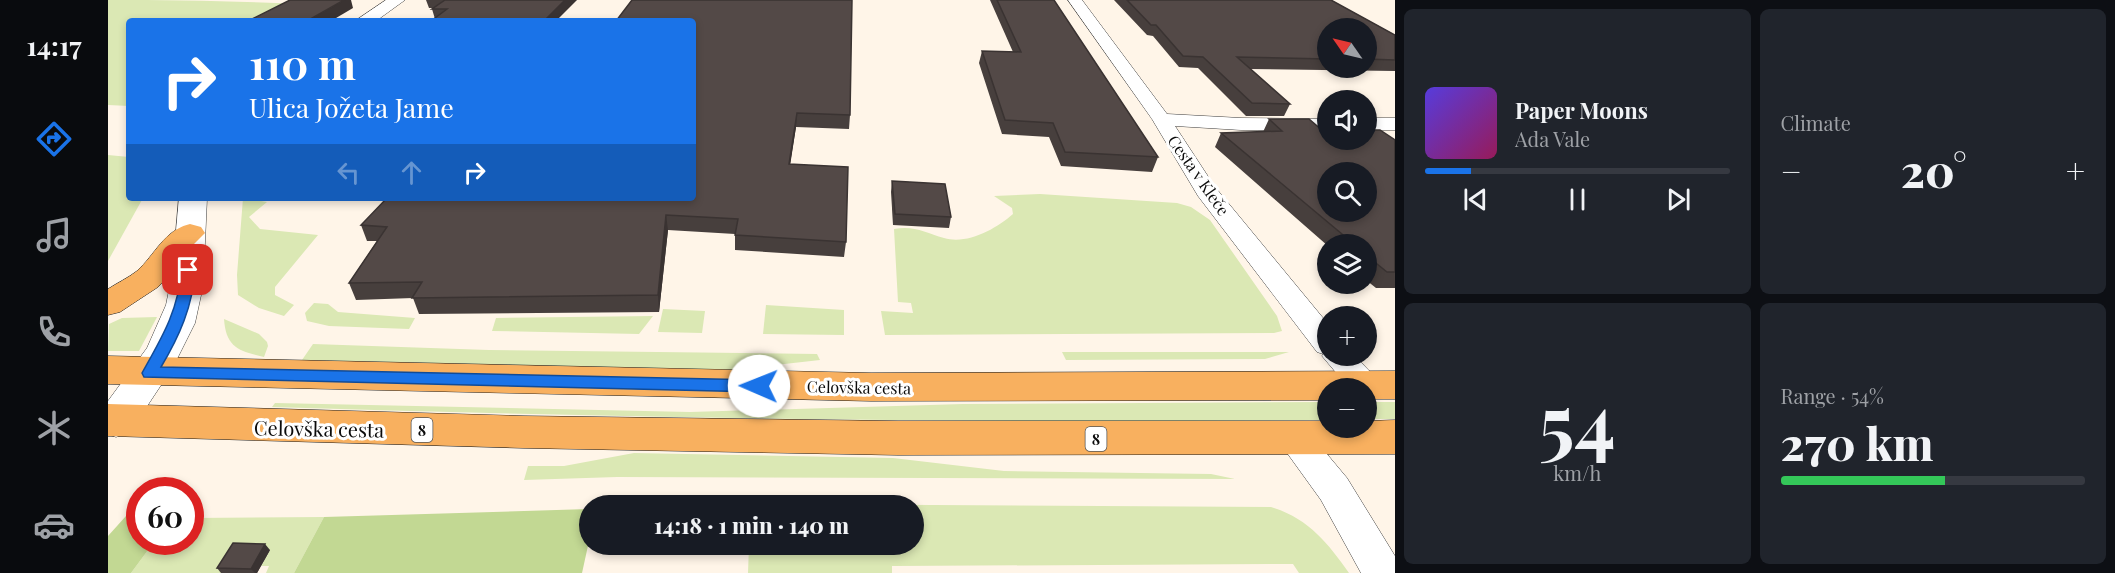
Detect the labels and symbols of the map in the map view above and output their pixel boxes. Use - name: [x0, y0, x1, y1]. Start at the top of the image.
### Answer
- north arrow: [1317, 18, 1377, 78]
- street label: Cesta v Kleče: [1164, 131, 1234, 219]
- pin: [162, 244, 213, 295]
- position arrow: [727, 354, 791, 418]
- street label: Celovška cesta: [807, 376, 911, 398]
- street label: Celovška cesta: [254, 413, 384, 443]
- road number: 8: [412, 418, 432, 442]
- road number: 8: [1086, 427, 1106, 451]
- speed limit sign: 60: [126, 477, 204, 555]

